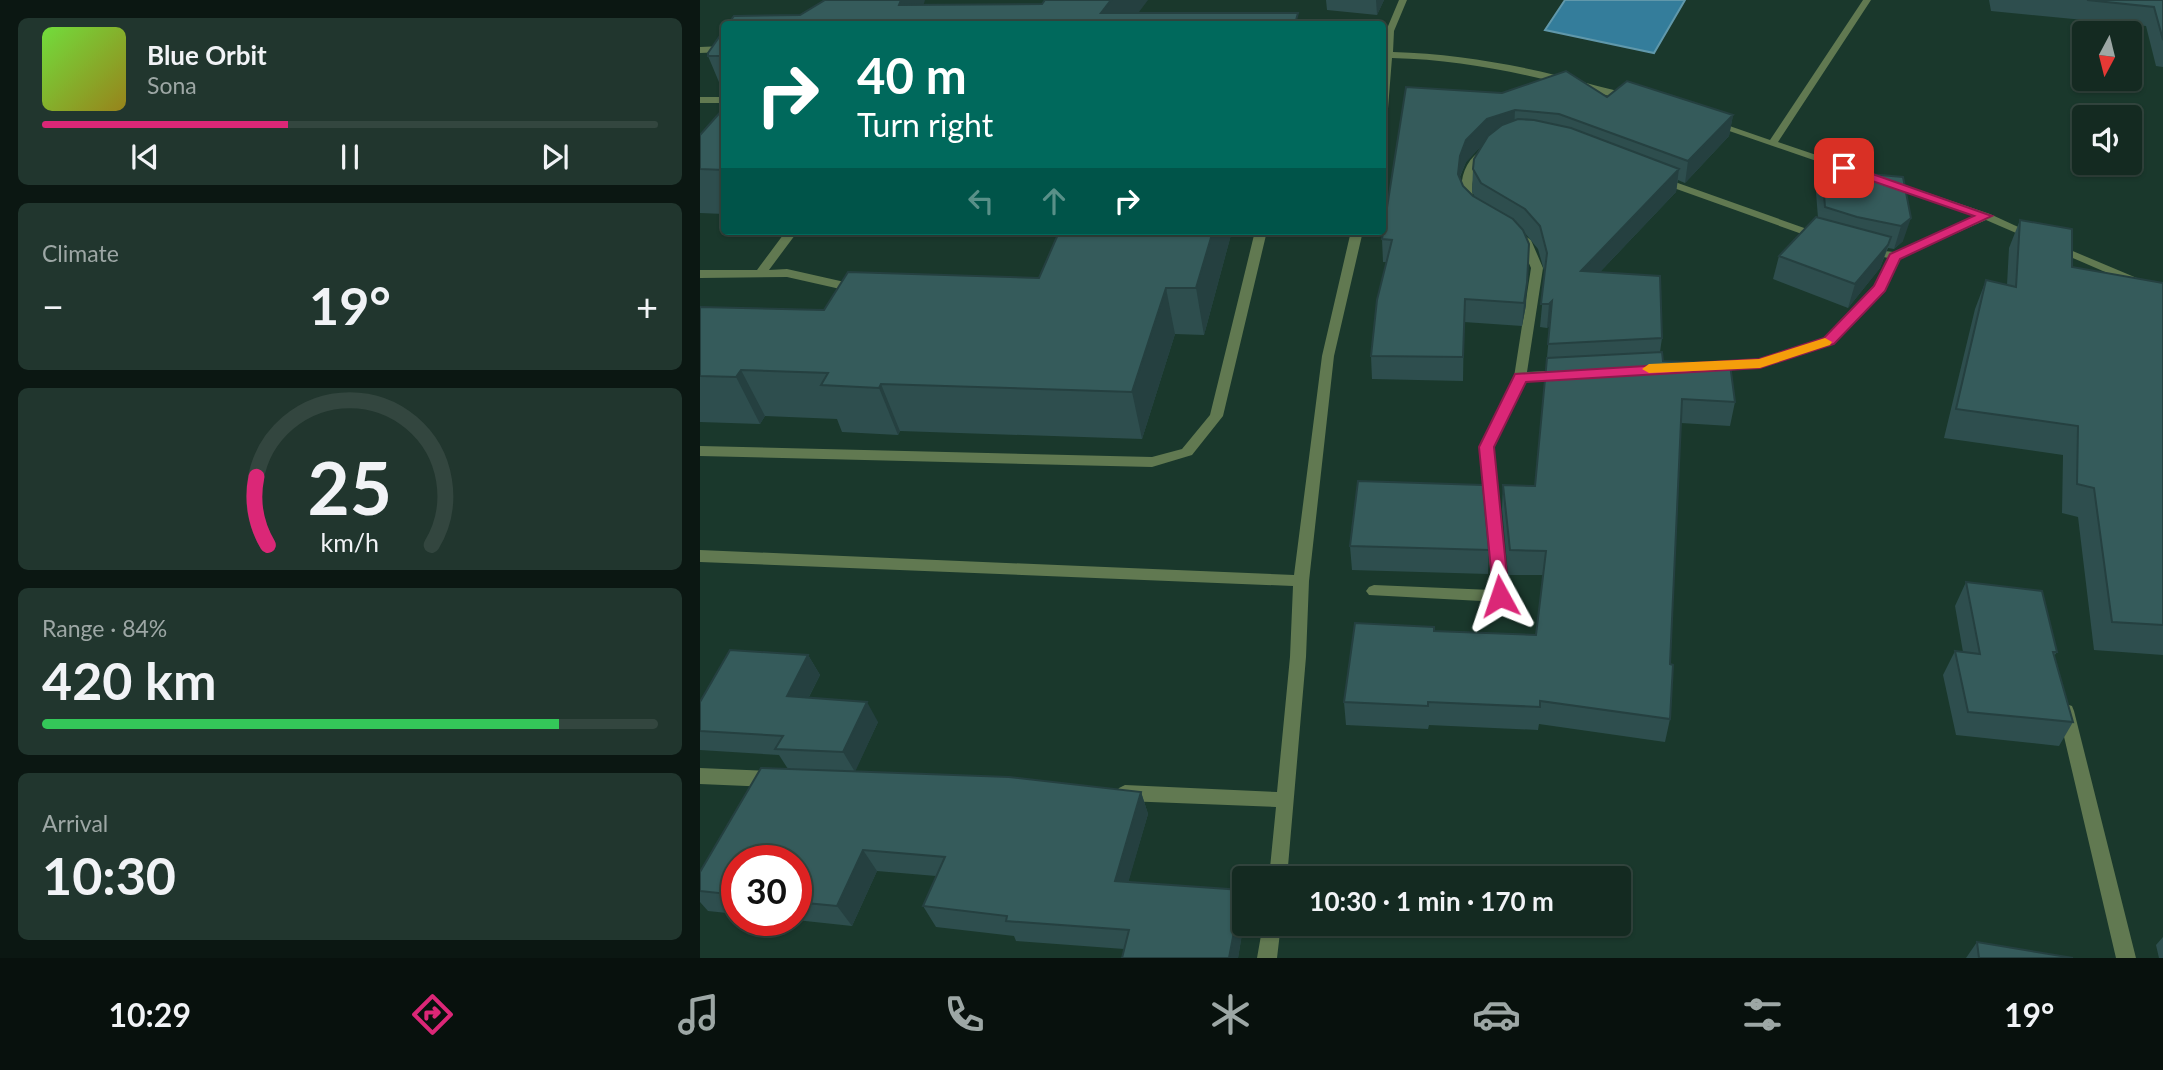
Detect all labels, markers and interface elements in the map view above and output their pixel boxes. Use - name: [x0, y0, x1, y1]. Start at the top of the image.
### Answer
- north arrow: [2072, 21, 2142, 91]
- map controls: [2072, 21, 2142, 175]
- text: Blue Orbit: [147, 39, 267, 71]
- text: 40 m: [857, 46, 967, 104]
- icon: right: [742, 49, 833, 140]
- text: Sona: [147, 71, 197, 99]
- text: Turn right: [857, 105, 993, 144]
- button: sound: [2072, 105, 2142, 175]
- icon: previous: [126, 138, 164, 176]
- icon: pause: [331, 138, 369, 176]
- icon: next: [536, 138, 574, 176]
- pin: [1814, 138, 1874, 198]
- icon: arrive: [1825, 149, 1863, 187]
- icon: left: [962, 182, 1000, 220]
- icon: ahead: [1035, 182, 1073, 220]
- icon: right: [1108, 182, 1146, 220]
- text: Climate: [42, 239, 119, 267]
- text: 19°: [309, 274, 391, 336]
- text: −: [42, 283, 64, 329]
- text: +: [636, 283, 658, 329]
- text: 25: [308, 443, 392, 531]
- text: km/h: [321, 527, 379, 557]
- position arrow: [1463, 559, 1537, 633]
- text: Range · 84%: [42, 614, 167, 642]
- text: 420 km: [42, 649, 216, 711]
- text: Arrival: [42, 809, 108, 837]
- text: 10:30: [42, 844, 176, 906]
- speed limit sign: 30: [721, 845, 812, 936]
- text: 10:30 · 1 min · 170 m: [1309, 885, 1554, 917]
- icon: directions: [408, 990, 457, 1039]
- icon: music: [674, 990, 723, 1039]
- icon: phone: [940, 990, 989, 1039]
- icon: climate: [1206, 990, 1255, 1039]
- icon: car: [1472, 990, 1521, 1039]
- icon: filters: [1738, 990, 1787, 1039]
- text: 10:29: [109, 995, 191, 1034]
- text: 19°: [2004, 995, 2054, 1034]

